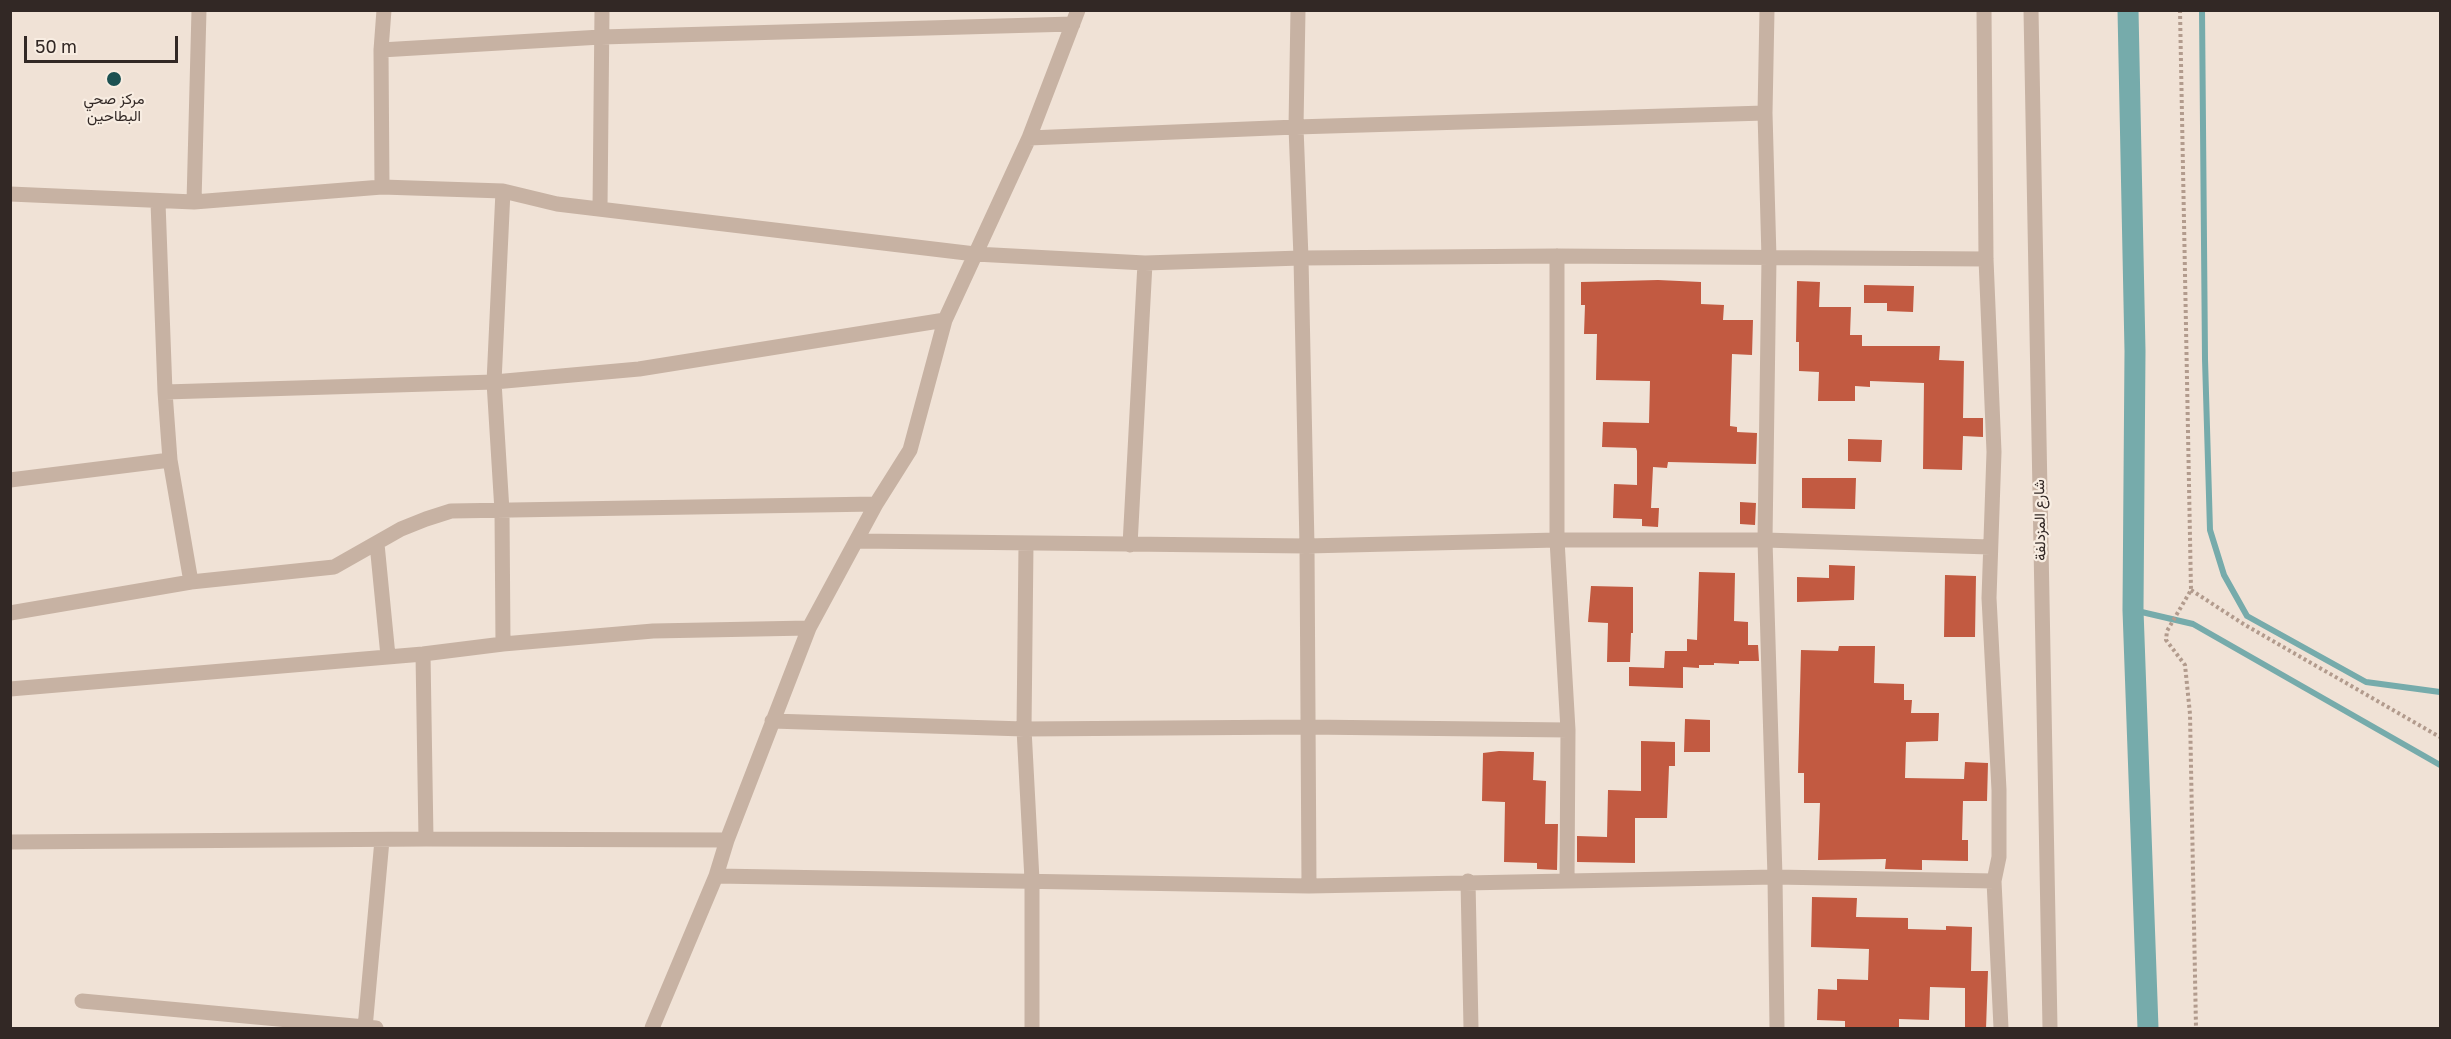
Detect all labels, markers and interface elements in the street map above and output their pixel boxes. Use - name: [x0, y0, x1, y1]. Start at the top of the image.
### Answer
- scale bar: [27, 24, 182, 62]
- text: 50 m: [35, 35, 77, 57]
- marker: مركز صحي البطاحين: [105, 70, 123, 88]
- place label: مركز صحي البطاحين: [83, 90, 145, 125]
- street label: شارع المزدلفة: [2030, 479, 2050, 561]

